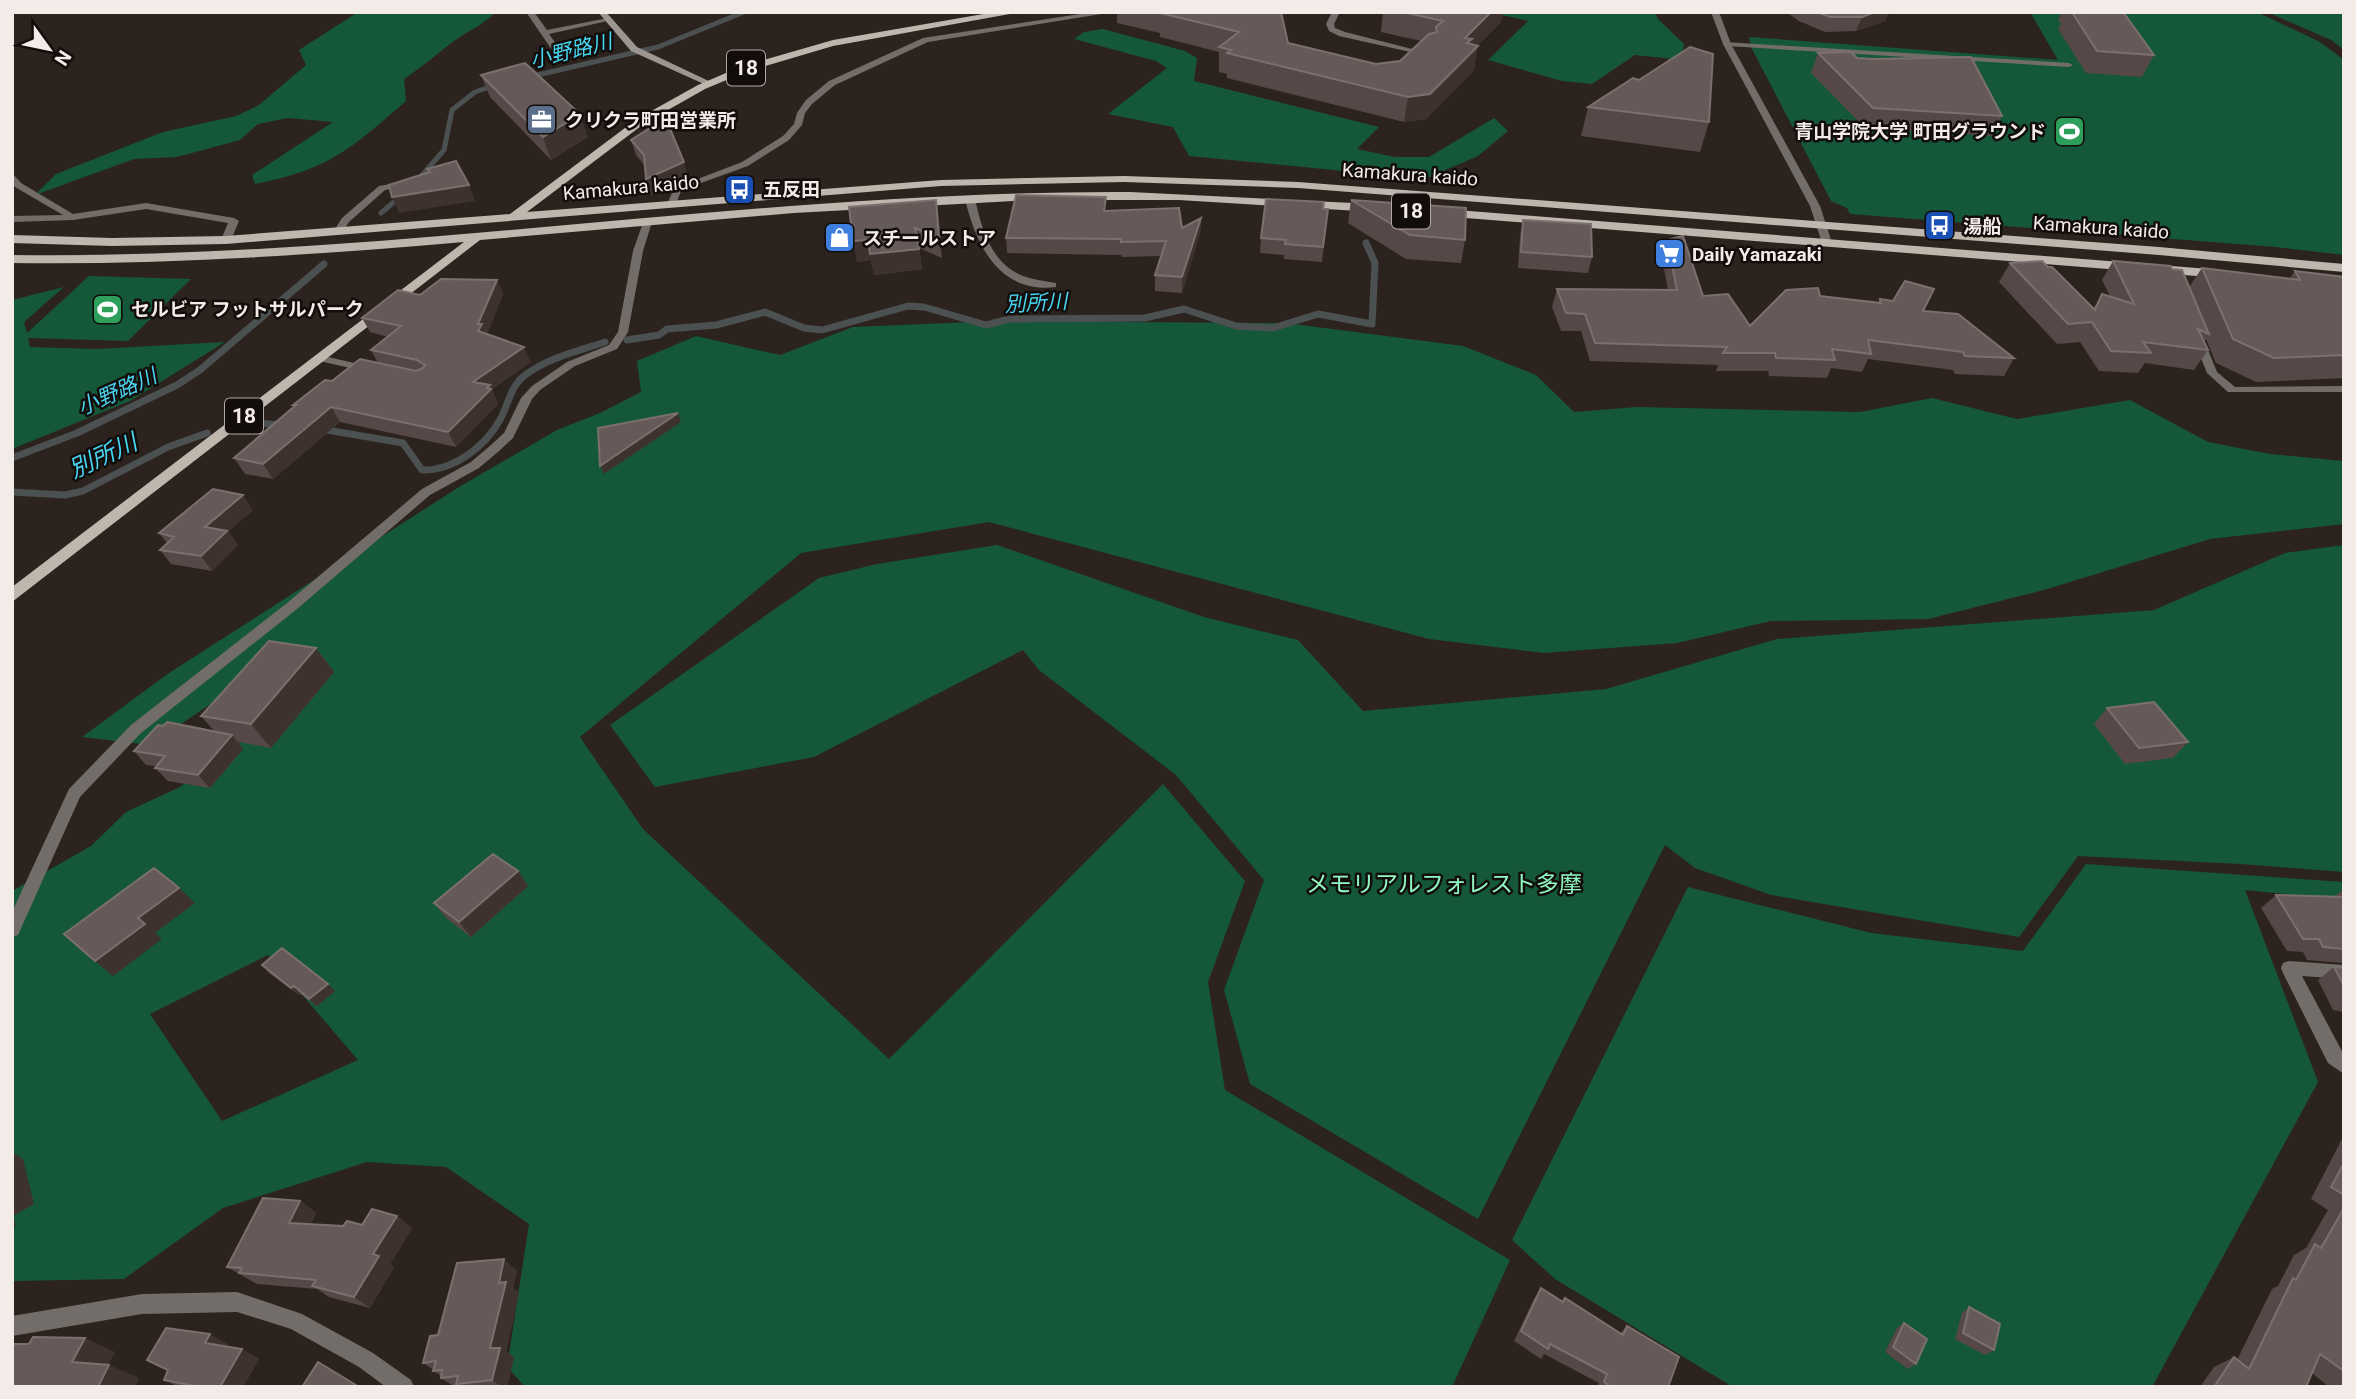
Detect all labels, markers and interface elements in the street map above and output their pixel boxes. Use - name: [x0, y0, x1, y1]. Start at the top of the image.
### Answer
- north arrow: [14, 14, 84, 84]
- water label: 小野路川: [527, 29, 617, 73]
- text: N: [50, 46, 76, 70]
- road number: 18: [727, 50, 765, 86]
- office icon: クリクラ町田営業所: [525, 103, 559, 137]
- place label: クリクラ町田営業所: [565, 109, 736, 132]
- sports icon: 青山学院大学 町田グラウンド: [2052, 114, 2086, 148]
- place label: 青山学院大学 町田グラウンド: [1794, 120, 2046, 143]
- street label: Kamakura kaido: [1341, 158, 1479, 191]
- street label: Kamakura kaido: [562, 170, 700, 205]
- bus stop icon: 五反田: [723, 172, 757, 206]
- place label: 五反田: [763, 178, 820, 201]
- road number: 18: [1392, 194, 1430, 228]
- bus stop icon: 湯船: [1923, 209, 1957, 243]
- street label: Kamakura kaido: [2032, 211, 2170, 244]
- place label: 湯船: [1963, 215, 2002, 238]
- shop icon: スチールストア: [823, 221, 857, 255]
- place label: スチールストア: [863, 227, 996, 250]
- supermarket icon: Daily Yamazaki: [1652, 237, 1686, 271]
- place label: Daily Yamazaki: [1692, 243, 1822, 266]
- water label: 別所川: [1004, 289, 1070, 317]
- sports icon: セルビア フットサルパーク: [91, 292, 125, 326]
- place label: セルビア フットサルパーク: [131, 298, 364, 321]
- water label: 小野路川: [74, 363, 162, 420]
- road number: 18: [225, 398, 263, 434]
- water label: 別所川: [64, 427, 144, 484]
- park label: メモリアルフォレスト多摩: [1306, 871, 1582, 898]

